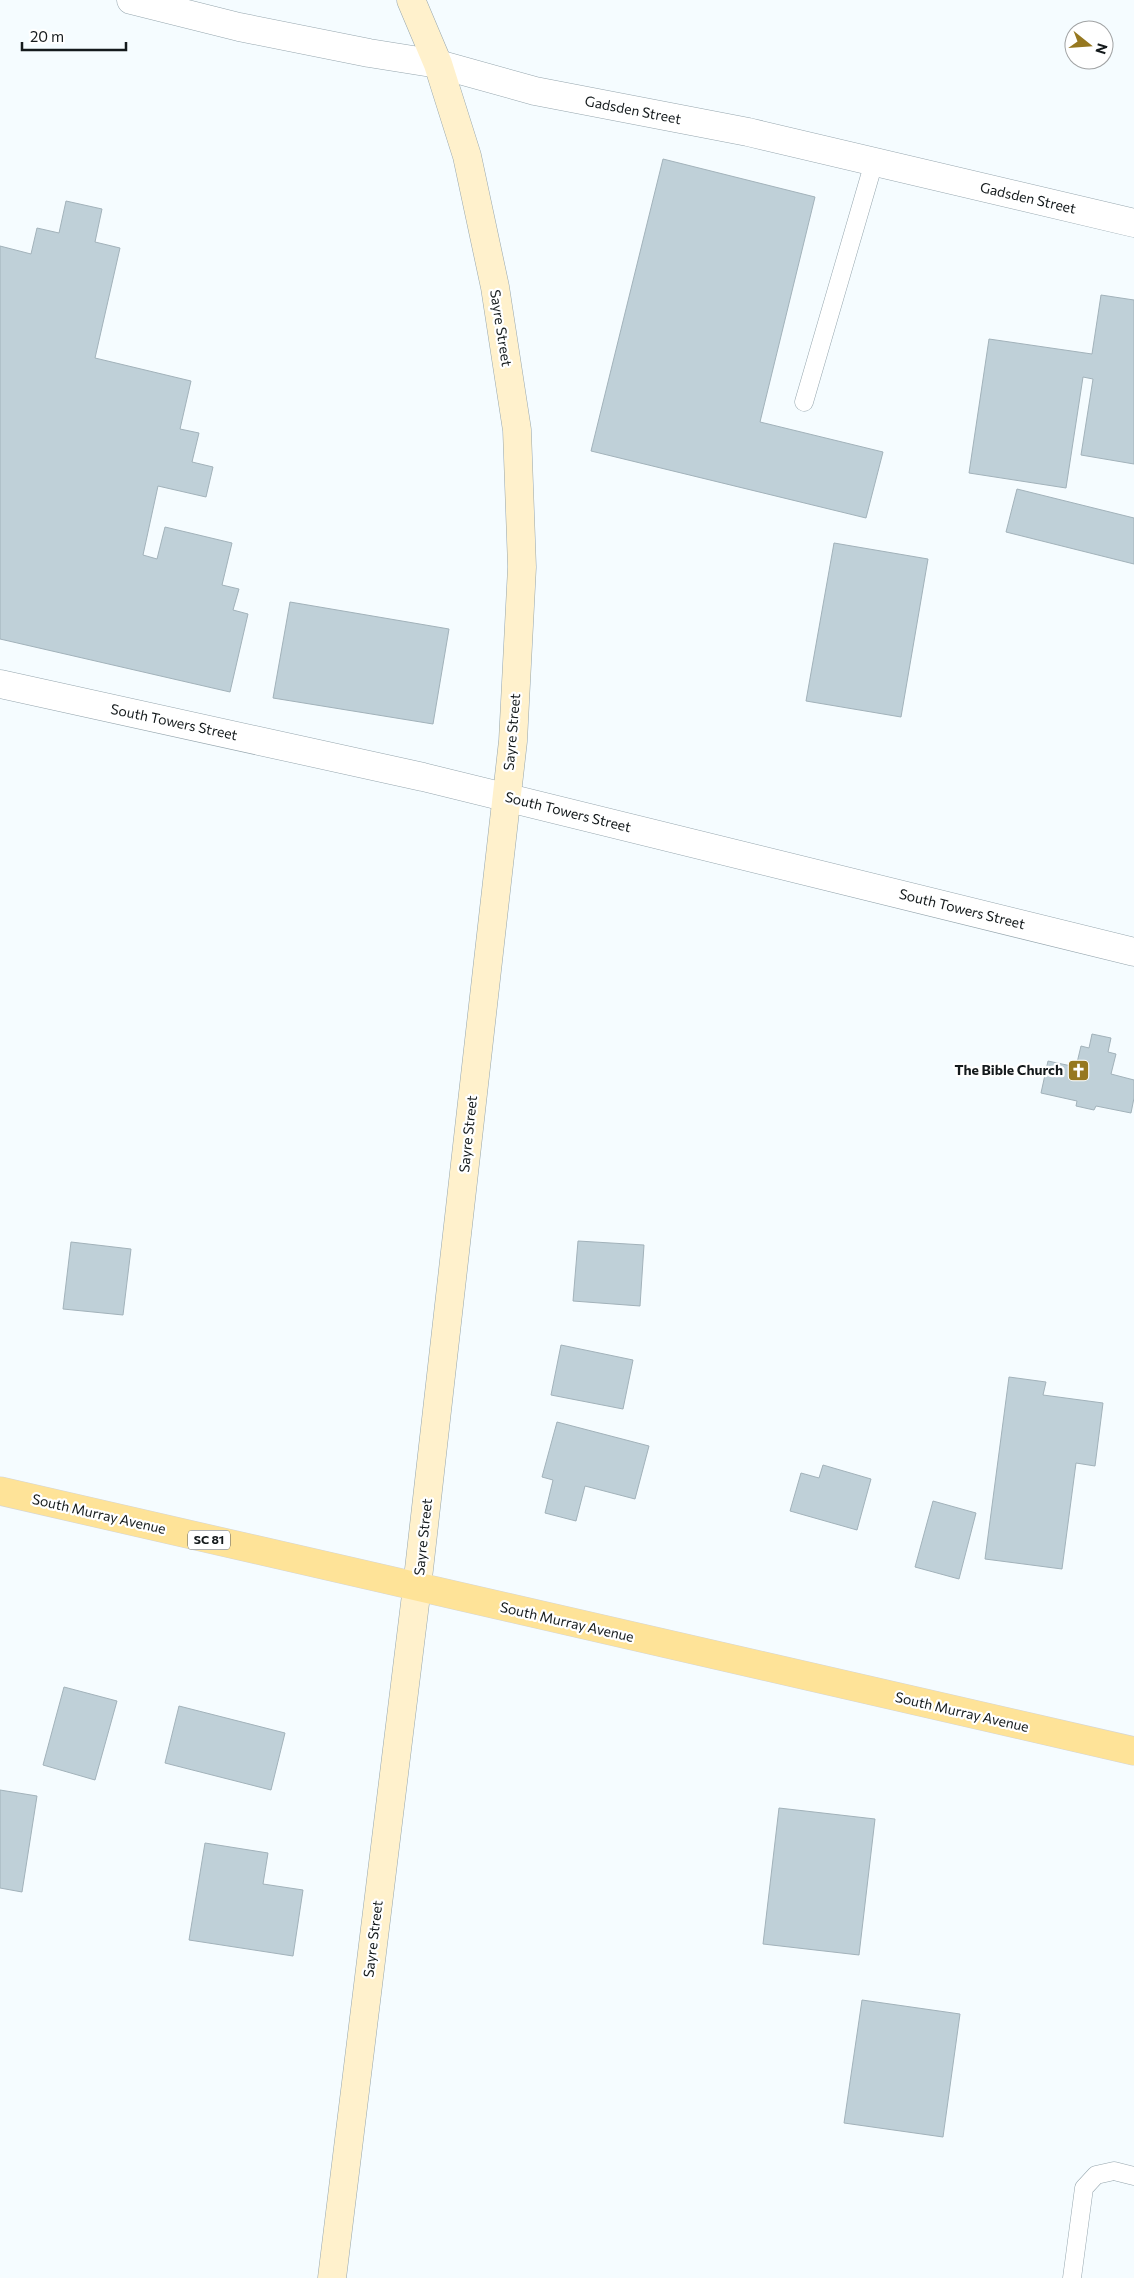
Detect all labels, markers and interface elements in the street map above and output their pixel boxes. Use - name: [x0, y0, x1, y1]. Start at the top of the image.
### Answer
- scale bar: [22, 20, 126, 52]
- north arrow: [1064, 20, 1114, 70]
- text: 20 m: [30, 27, 64, 45]
- text: N: [1092, 41, 1112, 56]
- street label: Gadsden Street: [583, 92, 683, 127]
- street label: Gadsden Street: [979, 178, 1078, 217]
- street label: Sayre Street: [487, 288, 516, 368]
- street label: Sayre Street: [500, 692, 523, 771]
- street label: South Towers Street: [109, 700, 239, 743]
- street label: South Towers Street: [503, 788, 633, 835]
- street label: South Towers Street: [897, 885, 1027, 932]
- church icon: The Bible Church: [1067, 1058, 1091, 1082]
- place label: The Bible Church: [954, 1061, 1063, 1078]
- street label: Sayre Street: [455, 1094, 480, 1173]
- street label: South Murray Avenue: [31, 1490, 168, 1537]
- street label: Sayre Street: [410, 1497, 435, 1576]
- road number: SC 81: [188, 1530, 230, 1550]
- street label: South Murray Avenue: [499, 1598, 636, 1645]
- street label: South Murray Avenue: [894, 1688, 1031, 1735]
- street label: Sayre Street: [359, 1899, 386, 1978]

